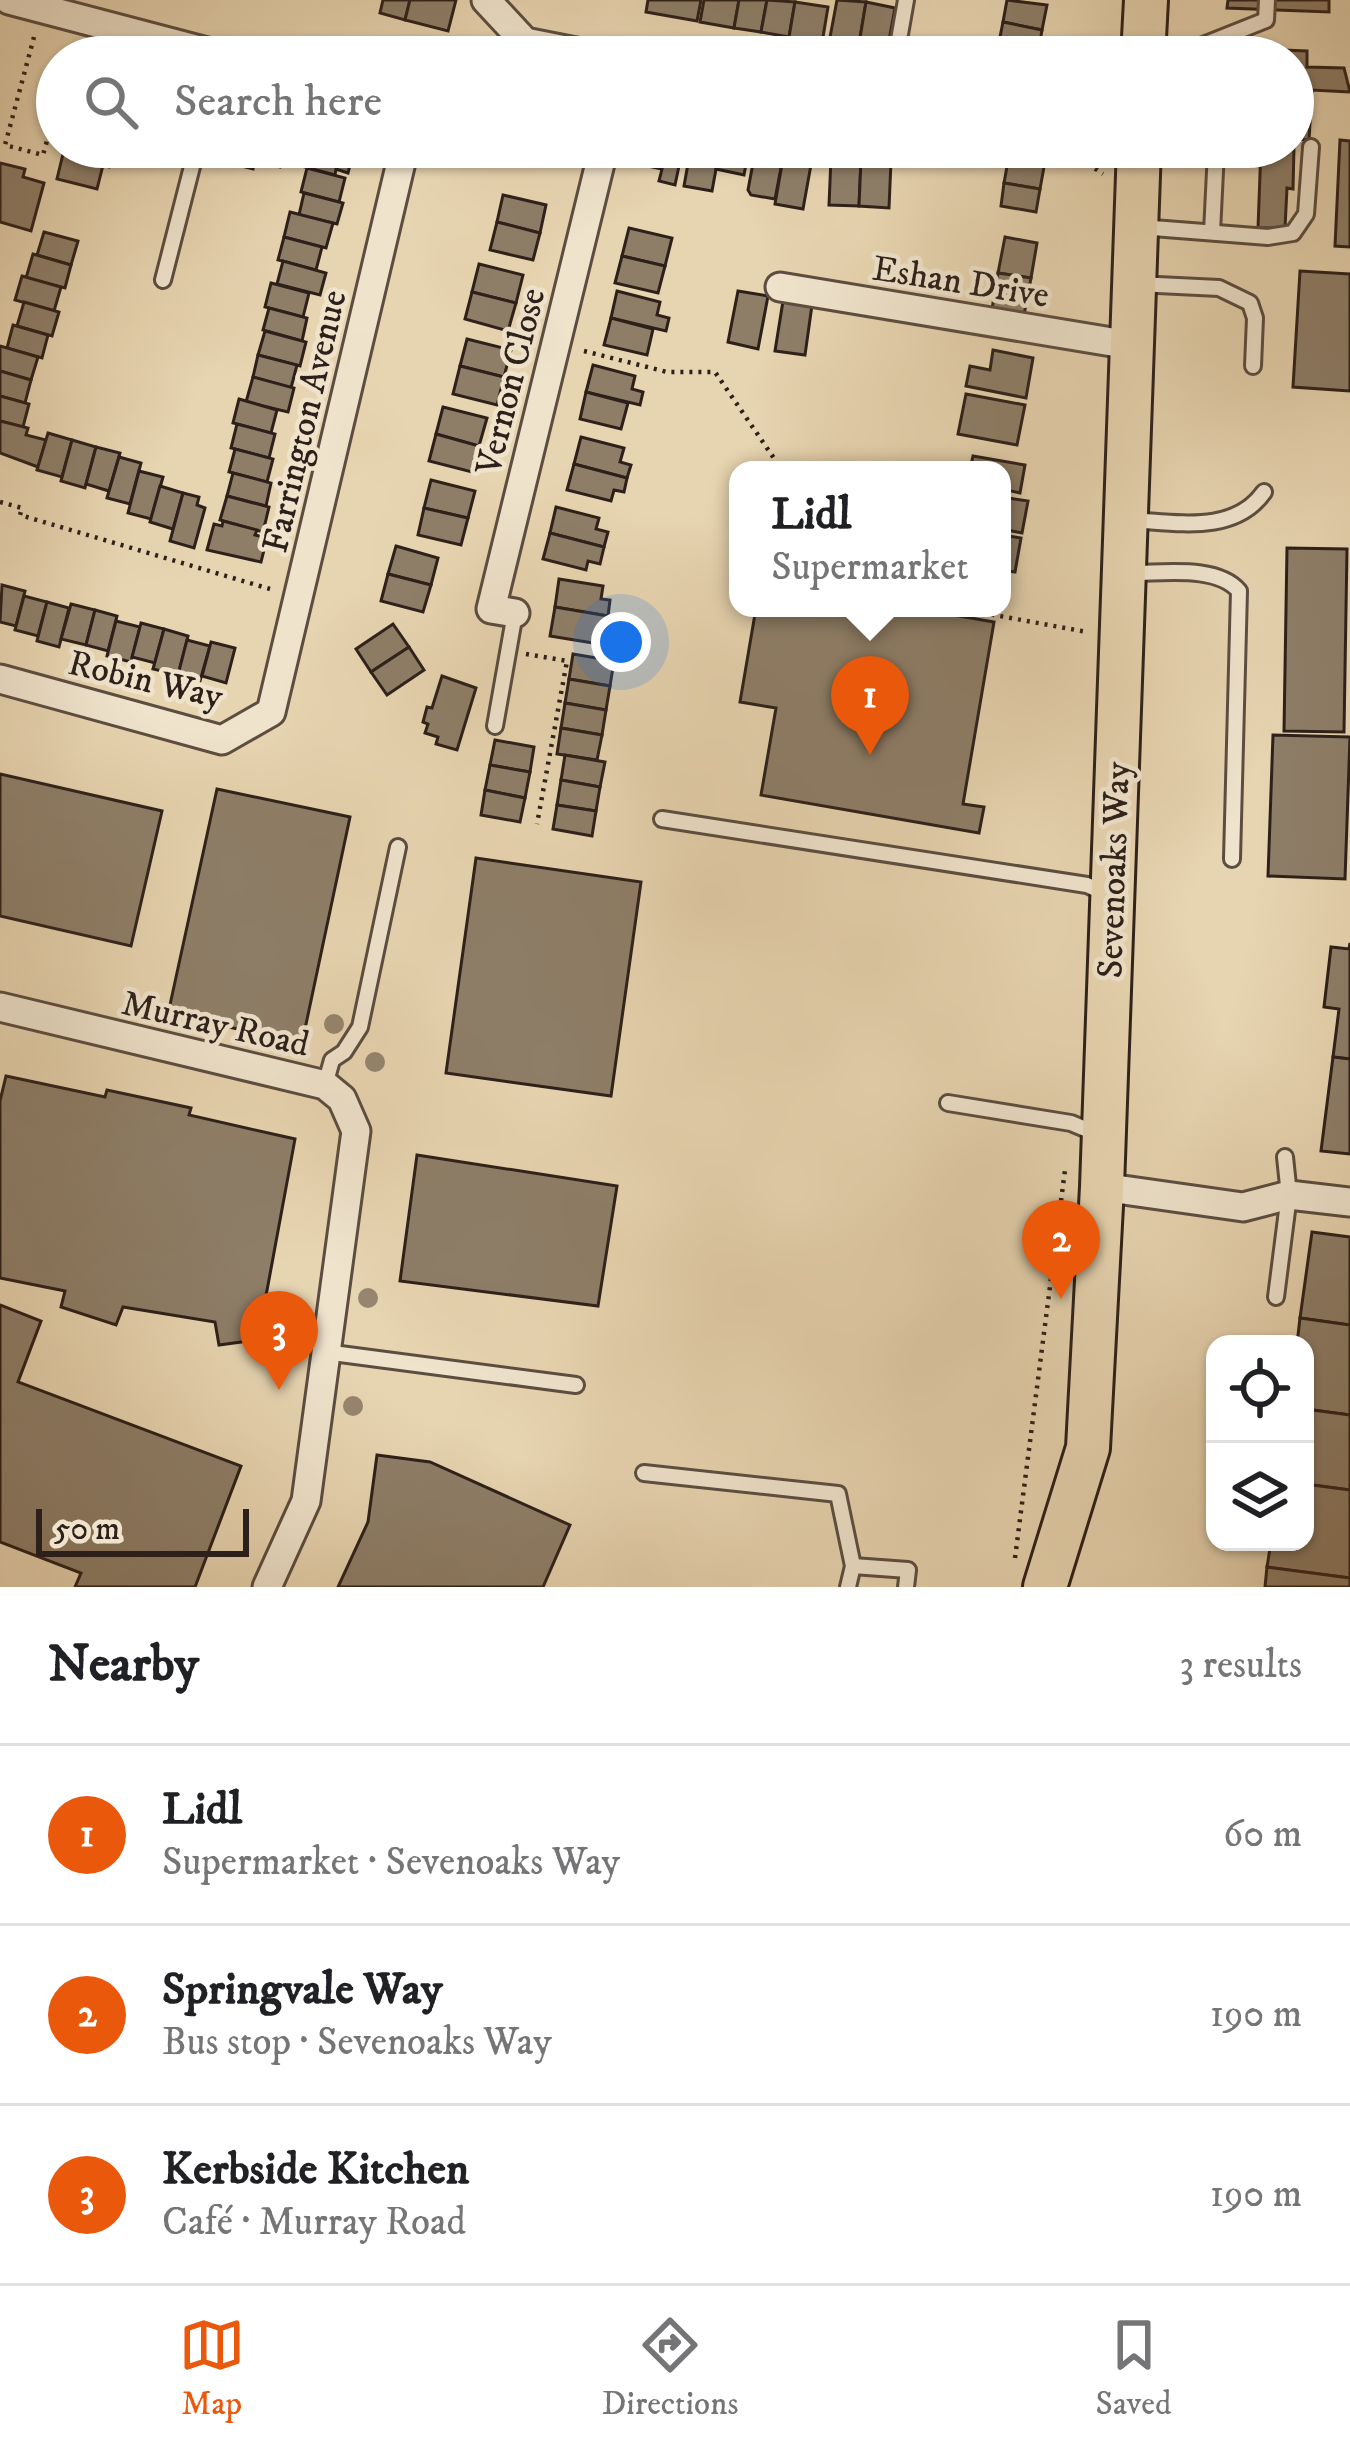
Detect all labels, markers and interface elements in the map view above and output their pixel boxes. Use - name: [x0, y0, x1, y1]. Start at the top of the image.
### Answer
- search box: [36, 36, 1314, 168]
- icon: search: [78, 69, 144, 135]
- text: Search here: [174, 74, 382, 130]
- street label: Eshan Drive: [869, 246, 1052, 319]
- street label: Vernon Close: [466, 284, 556, 481]
- street label: Farrington Avenue: [253, 286, 358, 557]
- popup: [729, 461, 1011, 617]
- text: Lidl: [771, 487, 851, 543]
- text: Supermarket: [771, 543, 969, 592]
- your location: [591, 612, 651, 672]
- street label: Robin Way: [64, 641, 228, 720]
- pin: 1: [831, 656, 909, 755]
- street label: Sevenoaks Way: [1088, 760, 1141, 979]
- street label: Murray Road: [117, 981, 314, 1068]
- pin: 2: [1022, 1200, 1100, 1299]
- pin: 3: [240, 1291, 318, 1390]
- map controls: [1206, 1335, 1314, 1551]
- button: locate: [1206, 1335, 1314, 1443]
- button: layers: [1206, 1443, 1314, 1551]
- scale bar: [36, 1503, 249, 1556]
- text: 50 m: [54, 1509, 120, 1550]
- text: Nearby: [48, 1633, 199, 1697]
- text: 3 results: [1179, 1641, 1302, 1690]
- text: Lidl: [162, 1782, 242, 1838]
- text: 1: [80, 1810, 94, 1859]
- text: 60 m: [1223, 1810, 1302, 1859]
- text: Supermarket · Sevenoaks Way: [162, 1838, 620, 1887]
- text: Springvale Way: [162, 1962, 442, 2018]
- text: 2: [77, 1990, 97, 2039]
- text: 190 m: [1210, 1990, 1302, 2039]
- text: Bus stop · Sevenoaks Way: [162, 2018, 552, 2067]
- text: Kerbside Kitchen: [162, 2142, 469, 2198]
- text: 3: [80, 2170, 94, 2219]
- text: 190 m: [1210, 2170, 1302, 2219]
- text: Café · Murray Road: [162, 2198, 466, 2247]
- tab: Map: [179, 2312, 245, 2425]
- tab: Directions: [602, 2312, 738, 2425]
- tab: Saved: [1096, 2312, 1171, 2425]

